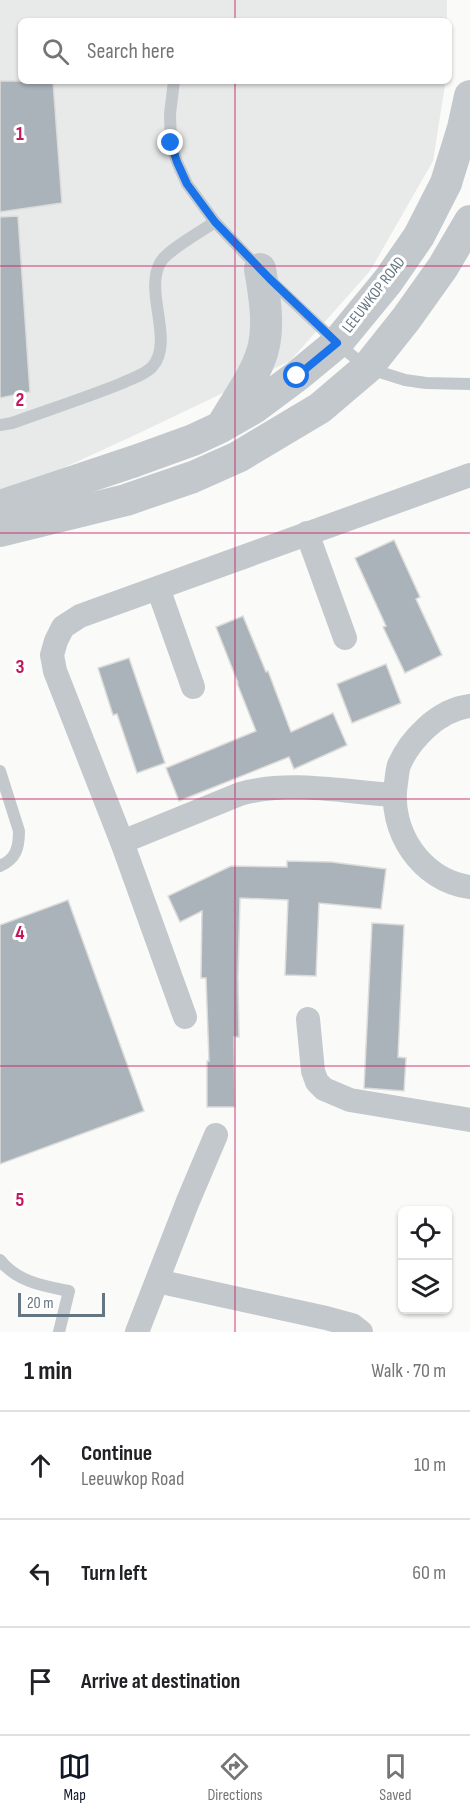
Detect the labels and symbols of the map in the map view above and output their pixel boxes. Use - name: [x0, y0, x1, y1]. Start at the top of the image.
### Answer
- text: 1: [16, 122, 24, 146]
- route end: [157, 129, 183, 155]
- street label: LEEUWKOP ROAD: [338, 253, 410, 337]
- route start: [283, 362, 309, 388]
- text: 2: [16, 388, 24, 412]
- text: 3: [16, 655, 25, 679]
- text: 4: [15, 921, 25, 945]
- text: 5: [16, 1188, 25, 1212]
- scale bar: [18, 1290, 105, 1318]

